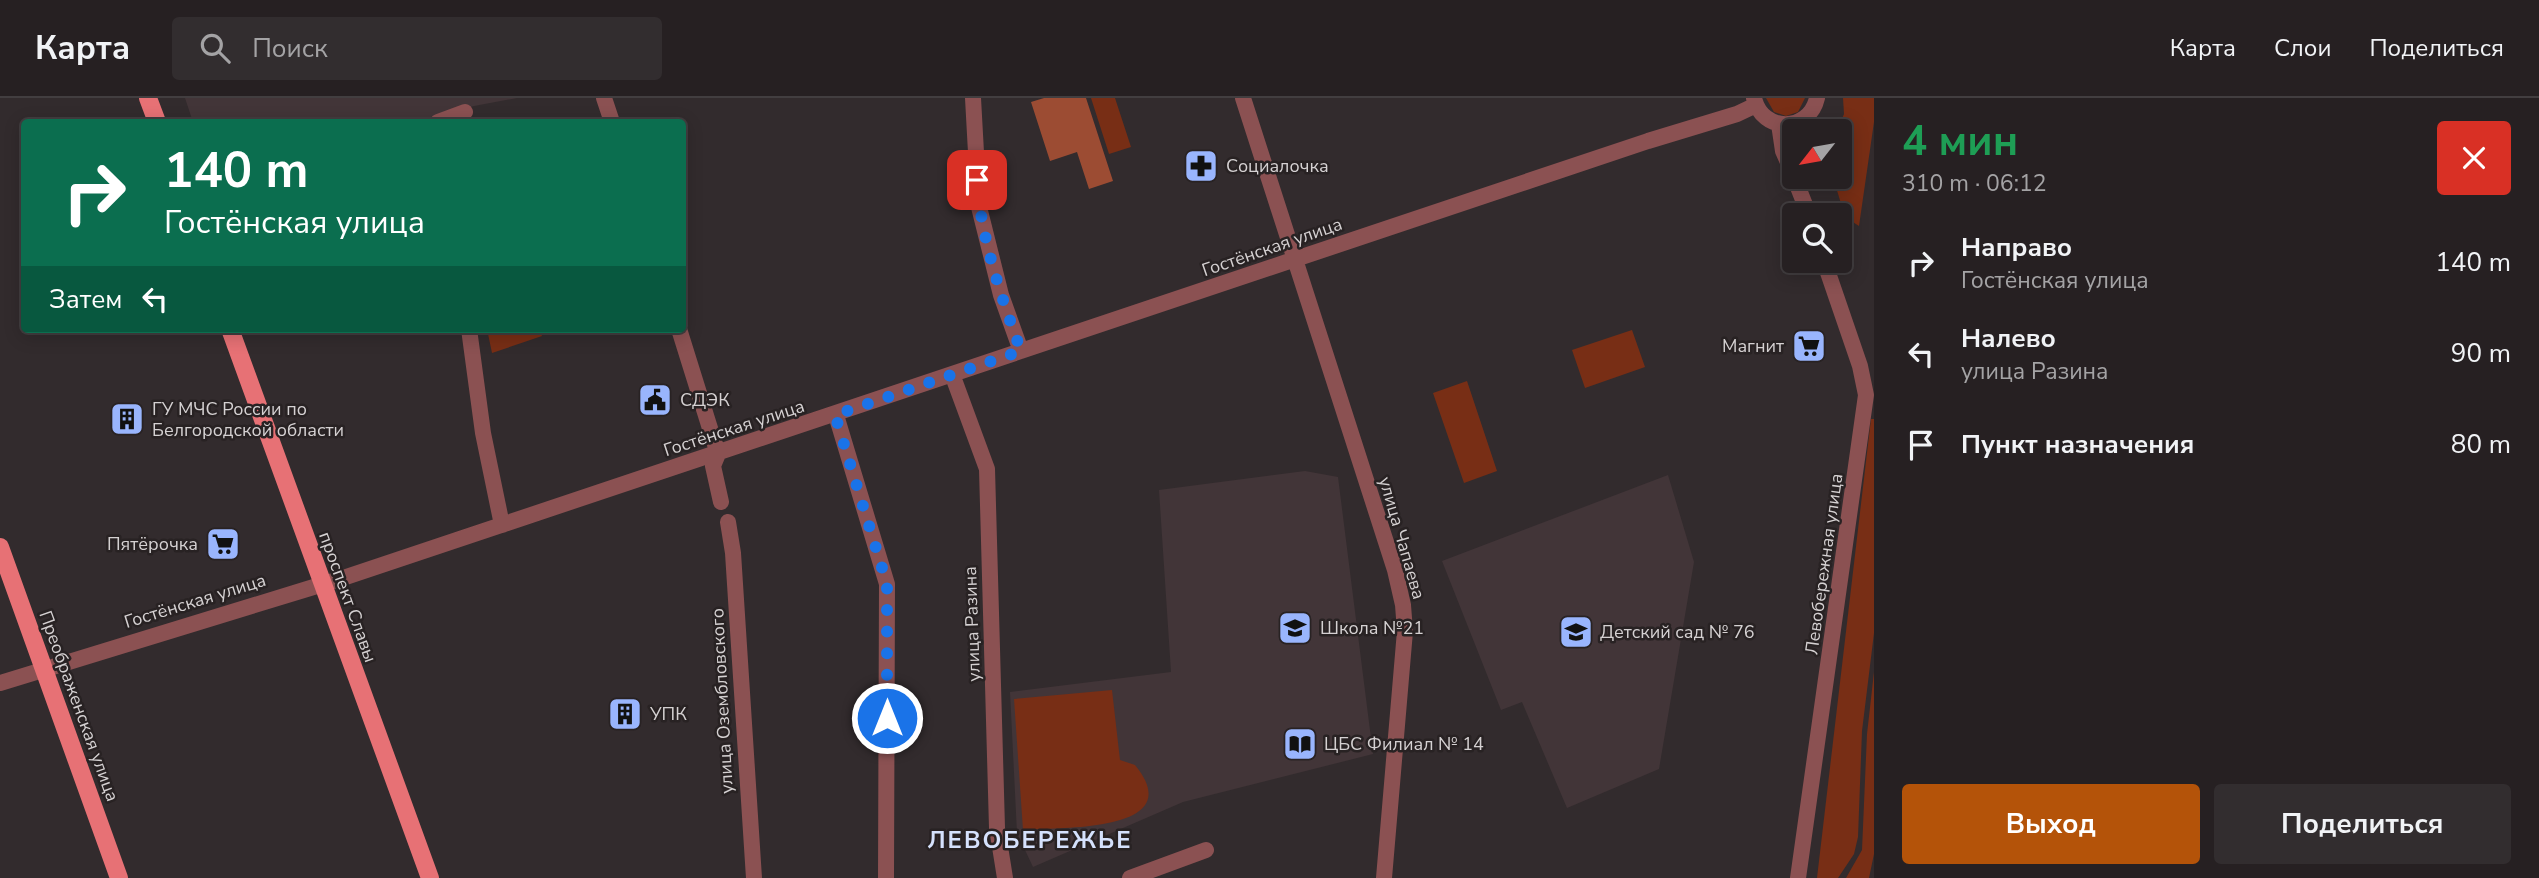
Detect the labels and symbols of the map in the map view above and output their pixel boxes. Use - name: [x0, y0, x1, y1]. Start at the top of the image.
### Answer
- north arrow: [1782, 119, 1852, 189]
- pharmacy icon: Социалочка: [1182, 147, 1220, 185]
- pin: [947, 150, 1007, 210]
- place label: Социалочка: [1226, 154, 1329, 178]
- street label: Гостёнская улица: [1199, 212, 1345, 282]
- supermarket icon: Магнит: [1790, 327, 1828, 365]
- place label: Магнит: [1722, 334, 1784, 358]
- public building icon: СДЭК: [636, 381, 674, 419]
- place label: СДЭК: [680, 388, 730, 412]
- street label: Гостёнская улица: [660, 394, 808, 462]
- place label: ГУ МЧС России по Белгородской области: [152, 397, 344, 442]
- building icon: ГУ МЧС России по Белгородской области: [108, 400, 146, 438]
- street label: Левобережная улица: [1799, 472, 1849, 656]
- street label: улица Чапаева: [1373, 474, 1431, 602]
- supermarket icon: Пятёрочка: [204, 525, 242, 563]
- street label: проспект Славы: [313, 528, 383, 666]
- place label: Пятёрочка: [107, 532, 198, 556]
- street label: улица Разина: [958, 566, 986, 682]
- street label: Гостёнская улица: [121, 568, 269, 634]
- street label: Преображенская улица: [33, 607, 125, 805]
- street label: улица Озембловского: [705, 608, 739, 794]
- school or university icon: Школа №21: [1276, 609, 1314, 647]
- school or university icon: Детский сад № 76: [1557, 613, 1595, 651]
- place label: Школа №21: [1320, 616, 1424, 640]
- place label: Детский сад № 76: [1600, 620, 1755, 644]
- position arrow: [850, 681, 924, 755]
- building icon: УПК: [606, 695, 644, 733]
- place label: УПК: [649, 702, 687, 726]
- library icon: ЦБС Филиал № 14: [1281, 725, 1319, 763]
- place label: ЦБС Филиал № 14: [1324, 732, 1484, 756]
- district label: ЛЕВОБЕРЕЖЬЕ: [928, 824, 1133, 856]

